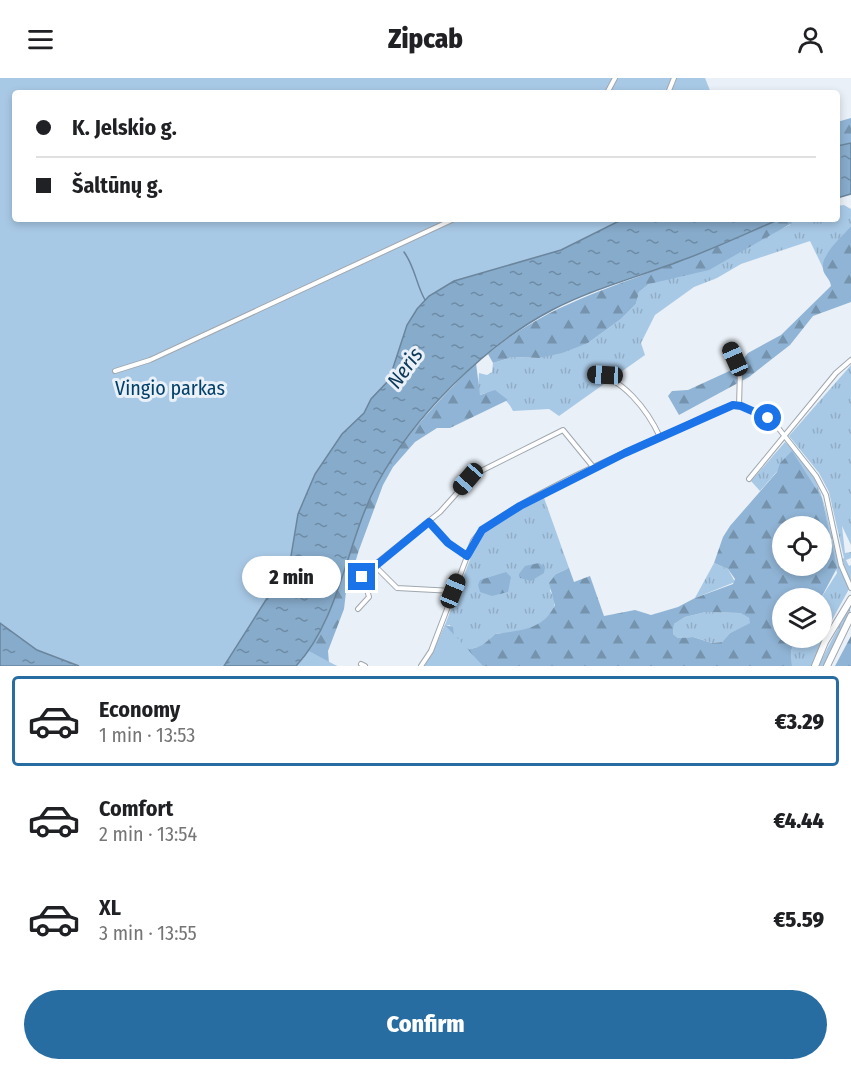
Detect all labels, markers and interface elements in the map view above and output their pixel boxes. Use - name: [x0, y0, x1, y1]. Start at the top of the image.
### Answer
- icon: menu: [24, 23, 57, 56]
- text: Zipcab: [388, 23, 463, 55]
- icon: person: [794, 23, 827, 56]
- text: K. Jelskio g.: [72, 114, 177, 141]
- text: Šaltūnų g.: [72, 172, 163, 199]
- car: [719, 339, 751, 379]
- water label: Neris: [382, 342, 429, 394]
- car: [587, 365, 623, 385]
- park label: Vingio parkas: [115, 376, 225, 400]
- route start: [754, 404, 781, 431]
- car: [449, 460, 487, 498]
- map controls: [772, 516, 832, 648]
- button: locate: [772, 516, 832, 576]
- callout: 2 min: [242, 556, 341, 598]
- route end: [348, 563, 375, 590]
- text: 2 min: [269, 565, 314, 589]
- car: [438, 571, 468, 611]
- button: layers: [772, 588, 832, 648]
- icon: car: [27, 694, 81, 748]
- text: Economy: [99, 696, 180, 723]
- text: €3.29: [775, 708, 824, 735]
- text: 1 min · 13:53: [99, 723, 195, 747]
- icon: car: [27, 793, 81, 847]
- text: Comfort: [99, 795, 173, 822]
- text: €4.44: [774, 807, 824, 834]
- text: 2 min · 13:54: [99, 822, 197, 846]
- icon: car: [27, 892, 81, 946]
- text: XL: [99, 894, 121, 921]
- text: €5.59: [773, 906, 824, 933]
- text: 3 min · 13:55: [99, 921, 197, 945]
- button: Confirm: [24, 990, 827, 1059]

